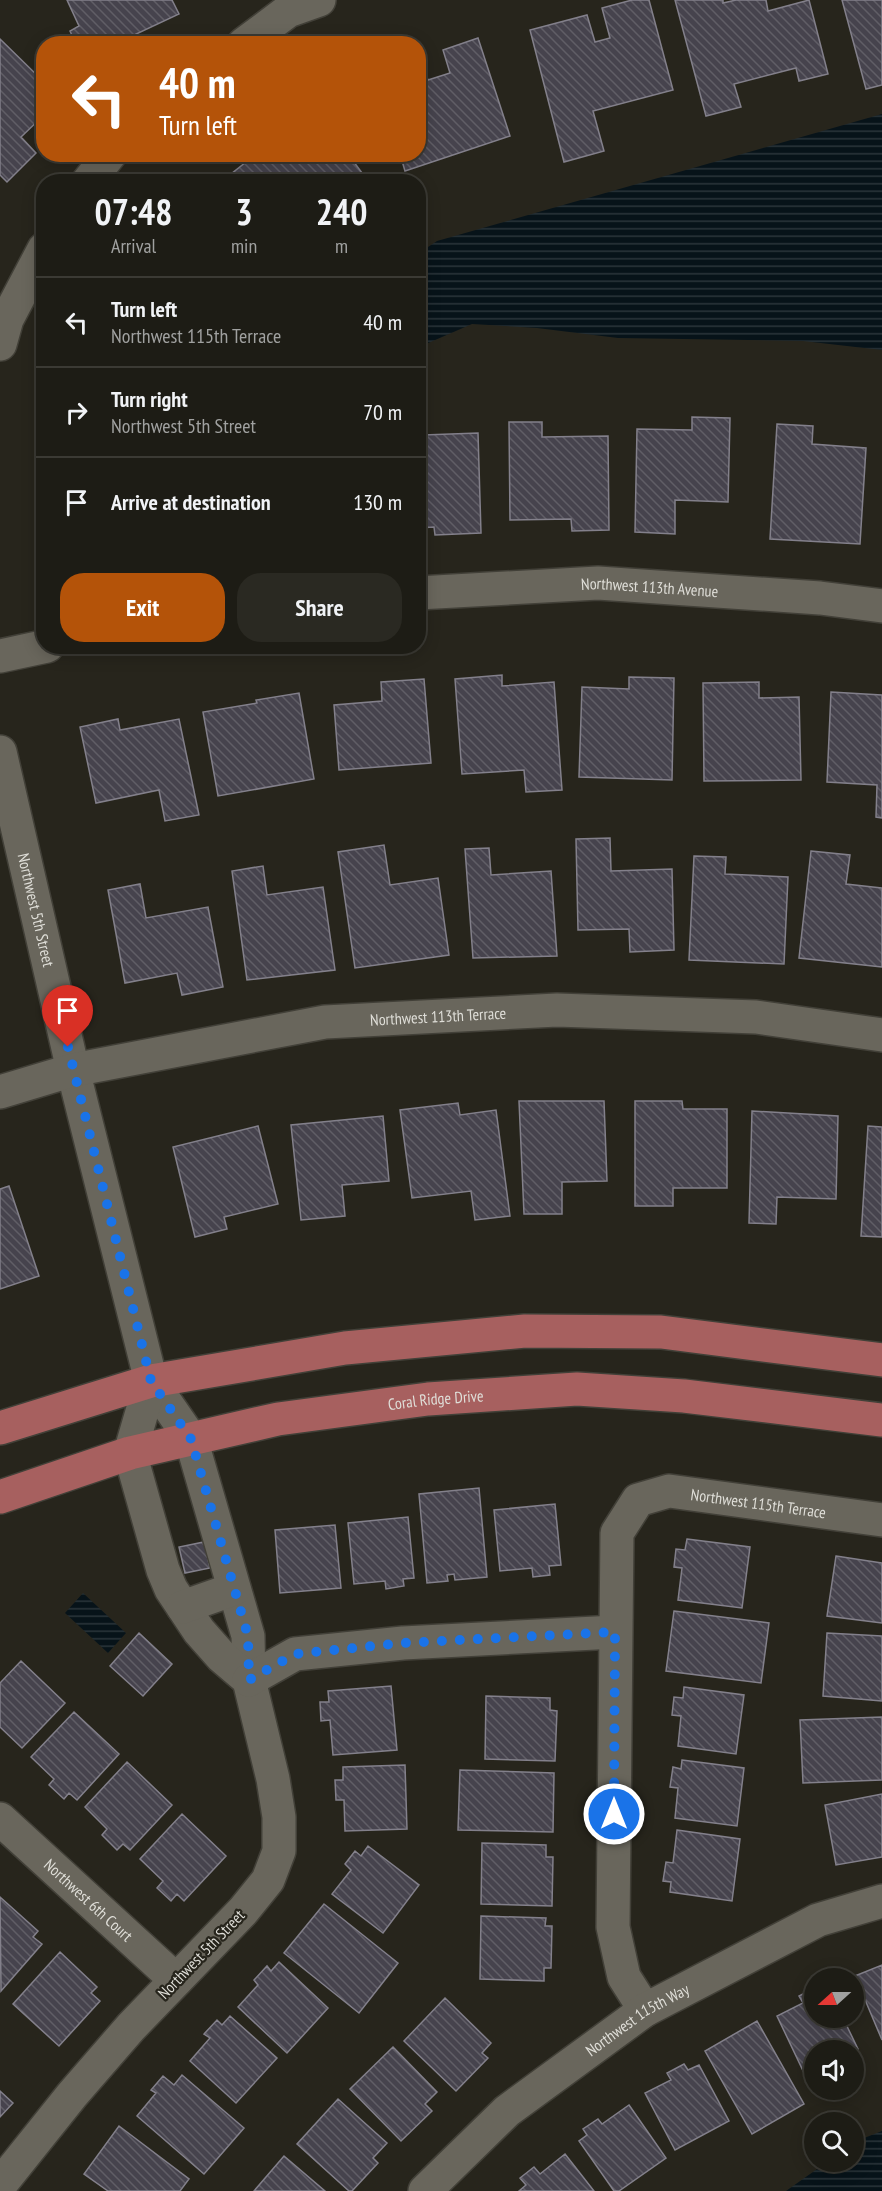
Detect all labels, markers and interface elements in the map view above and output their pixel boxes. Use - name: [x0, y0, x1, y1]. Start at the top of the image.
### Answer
- text: 40 m: [159, 55, 236, 110]
- icon: left: [60, 60, 138, 138]
- text: Turn left: [159, 108, 237, 142]
- text: 07:48: [95, 188, 172, 235]
- text: 3: [235, 188, 253, 235]
- text: 240: [316, 188, 367, 235]
- text: Arrival: [111, 233, 156, 259]
- text: min: [231, 233, 257, 259]
- text: m: [335, 233, 348, 259]
- text: Turn left: [111, 295, 177, 323]
- icon: left: [60, 306, 93, 339]
- text: 40 m: [363, 308, 402, 336]
- text: Northwest 115th Terrace: [111, 323, 281, 349]
- text: Turn right: [111, 385, 188, 413]
- icon: right: [60, 396, 93, 429]
- text: 70 m: [363, 398, 402, 426]
- text: Northwest 5th Street: [111, 413, 256, 439]
- icon: arrive: [60, 486, 93, 519]
- text: Arrive at destination: [111, 488, 271, 516]
- text: 130 m: [353, 488, 402, 516]
- button: Exit: [60, 573, 225, 642]
- button: Share: [237, 573, 402, 642]
- street label: Northwest 113th Avenue: [580, 573, 719, 601]
- street label: Northwest 5th Street: [14, 851, 59, 969]
- pin: [42, 985, 93, 1047]
- icon: arrive: [51, 994, 84, 1027]
- street label: Northwest 113th Terrace: [369, 1003, 507, 1030]
- street label: Coral Ridge Drive: [387, 1385, 484, 1414]
- street label: Northwest 115th Terrace: [690, 1484, 827, 1522]
- position arrow: [582, 1782, 646, 1846]
- street label: Northwest 6th Court: [40, 1855, 137, 1946]
- street label: Northwest 5th Street: [154, 1905, 249, 2003]
- north arrow: [804, 1968, 864, 2028]
- map controls: [804, 1968, 864, 2172]
- street label: Northwest 115th Way: [581, 1979, 692, 2060]
- button: sound: [804, 2040, 864, 2100]
- button: search: [804, 2112, 864, 2172]

